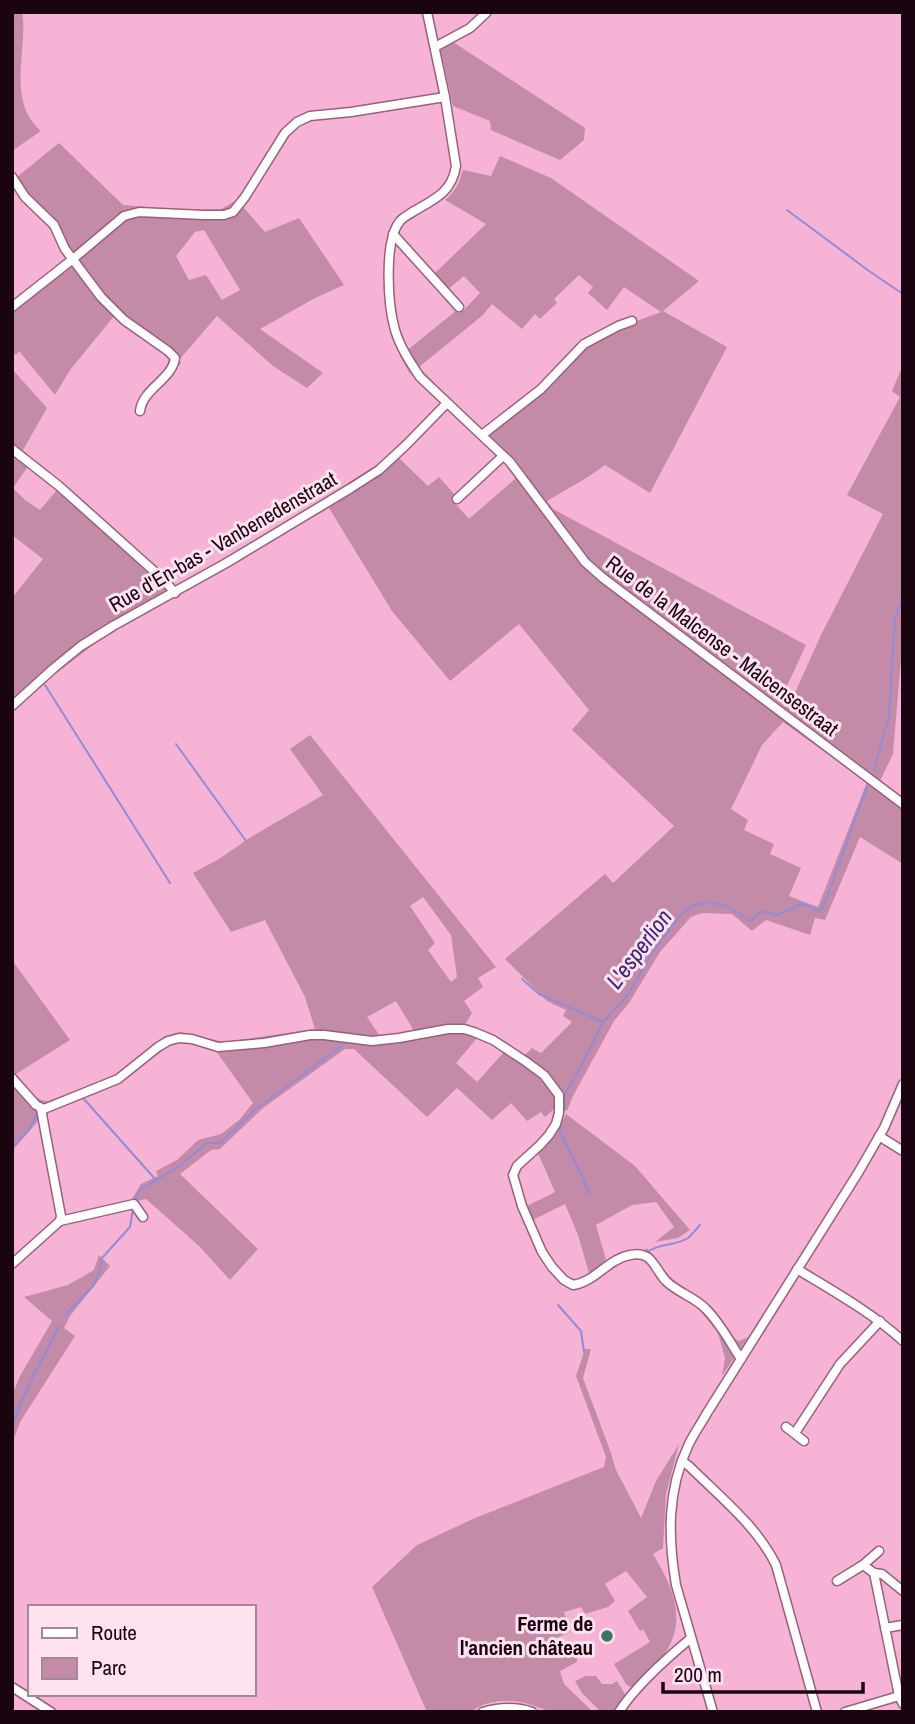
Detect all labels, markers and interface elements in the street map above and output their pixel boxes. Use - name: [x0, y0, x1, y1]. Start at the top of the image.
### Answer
- street label: Rue d'En-bas - Vanbenedenstraat: [104, 464, 342, 619]
- street label: Rue de la Malcense - Malcensestraat: [600, 548, 845, 743]
- water label: L'esperlion: [599, 903, 679, 995]
- legend: [28, 1605, 256, 1696]
- place label: Ferme de l'ancien château: [460, 1609, 593, 1662]
- text: Route: [91, 1618, 137, 1647]
- marker: Ferme de l'ancien château: [599, 1628, 615, 1644]
- scale bar: [663, 1650, 862, 1694]
- text: Parc: [91, 1653, 126, 1682]
- text: 200 m: [674, 1660, 722, 1689]

